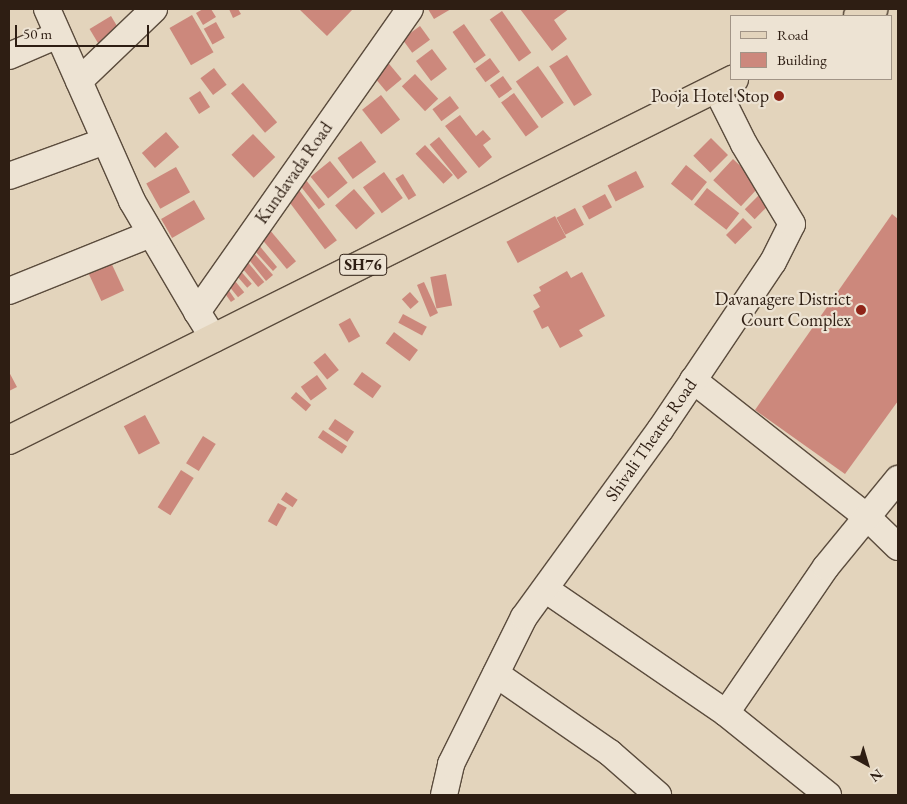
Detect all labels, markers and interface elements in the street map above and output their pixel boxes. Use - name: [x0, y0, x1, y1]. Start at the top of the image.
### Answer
- scale bar: [18, 15, 151, 47]
- legend: [730, 15, 892, 80]
- text: 50 m: [23, 24, 52, 43]
- text: Road: [777, 25, 808, 44]
- text: Building: [777, 50, 827, 69]
- place label: Pooja Hotel Stop: [651, 85, 769, 107]
- marker: Pooja Hotel Stop: [773, 90, 785, 102]
- street label: Kundavada Road: [251, 118, 337, 228]
- road number: SH76: [338, 252, 388, 278]
- place label: Davanagere District Court Complex: [715, 289, 851, 332]
- marker: Davanagere District Court Complex: [855, 304, 867, 316]
- street label: Shivali Theatre Road: [601, 375, 701, 505]
- north arrow: [842, 739, 892, 789]
- text: N: [866, 765, 887, 786]

